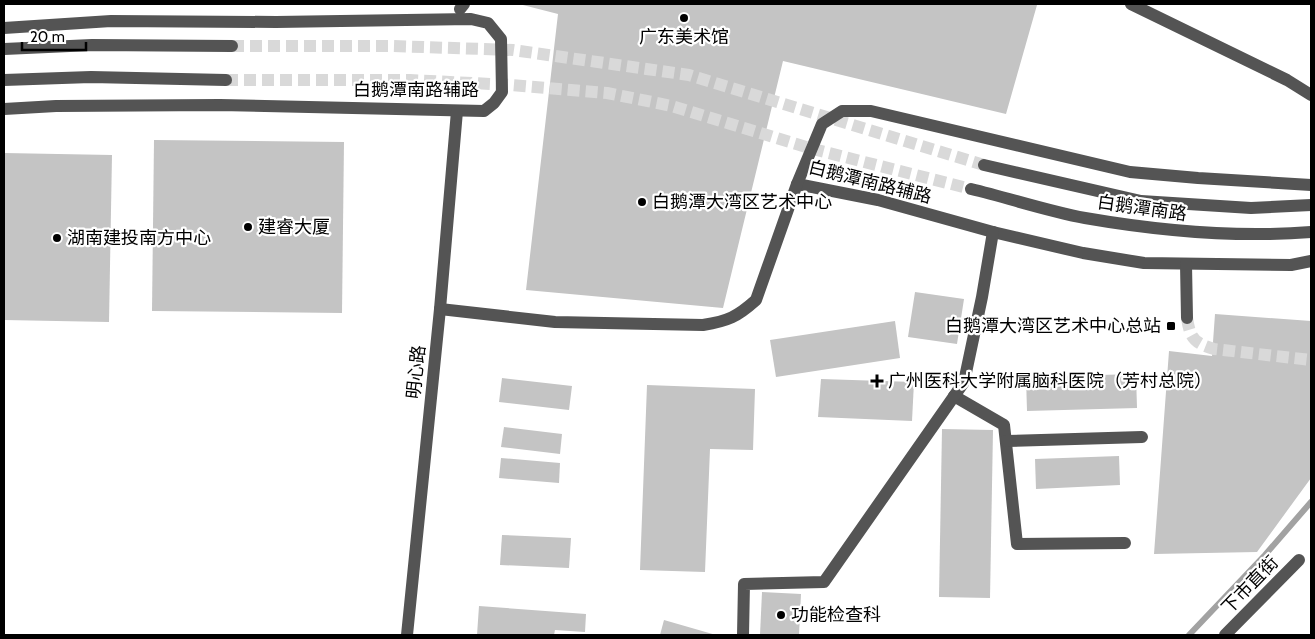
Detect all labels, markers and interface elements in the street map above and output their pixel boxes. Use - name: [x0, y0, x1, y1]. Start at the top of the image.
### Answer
- marker: 广东美术馆: [678, 12, 690, 24]
- scale bar: [22, 20, 86, 52]
- place label: 广东美术馆: [639, 26, 729, 48]
- text: 20 m: [30, 28, 65, 46]
- street label: 白鹅潭南路辅路: [353, 79, 479, 101]
- street label: 白鹅潭南路辅路: [806, 156, 934, 208]
- place label: 白鹅潭大湾区艺术中心: [652, 191, 832, 213]
- street label: 白鹅潭南路: [1096, 191, 1188, 225]
- marker: 白鹅潭大湾区艺术中心: [636, 196, 648, 208]
- place label: 建睿大厦: [258, 216, 330, 238]
- marker: 建睿大厦: [242, 221, 254, 233]
- place label: 湖南建投南方中心: [67, 227, 211, 249]
- marker: 湖南建投南方中心: [51, 232, 63, 244]
- place label: 白鹅潭大湾区艺术中心总站: [945, 315, 1161, 337]
- marker: 白鹅潭大湾区艺术中心总站: [1165, 320, 1177, 332]
- street label: 明心路: [402, 344, 430, 400]
- place label: 广州医科大学附属脑科医院（芳村总院）: [888, 370, 1212, 392]
- marker: 广州医科大学附属脑科医院（芳村总院）: [870, 374, 884, 388]
- street label: 下市直街: [1217, 551, 1283, 619]
- place label: 功能检查科: [791, 604, 881, 626]
- marker: 功能检查科: [775, 609, 787, 621]

